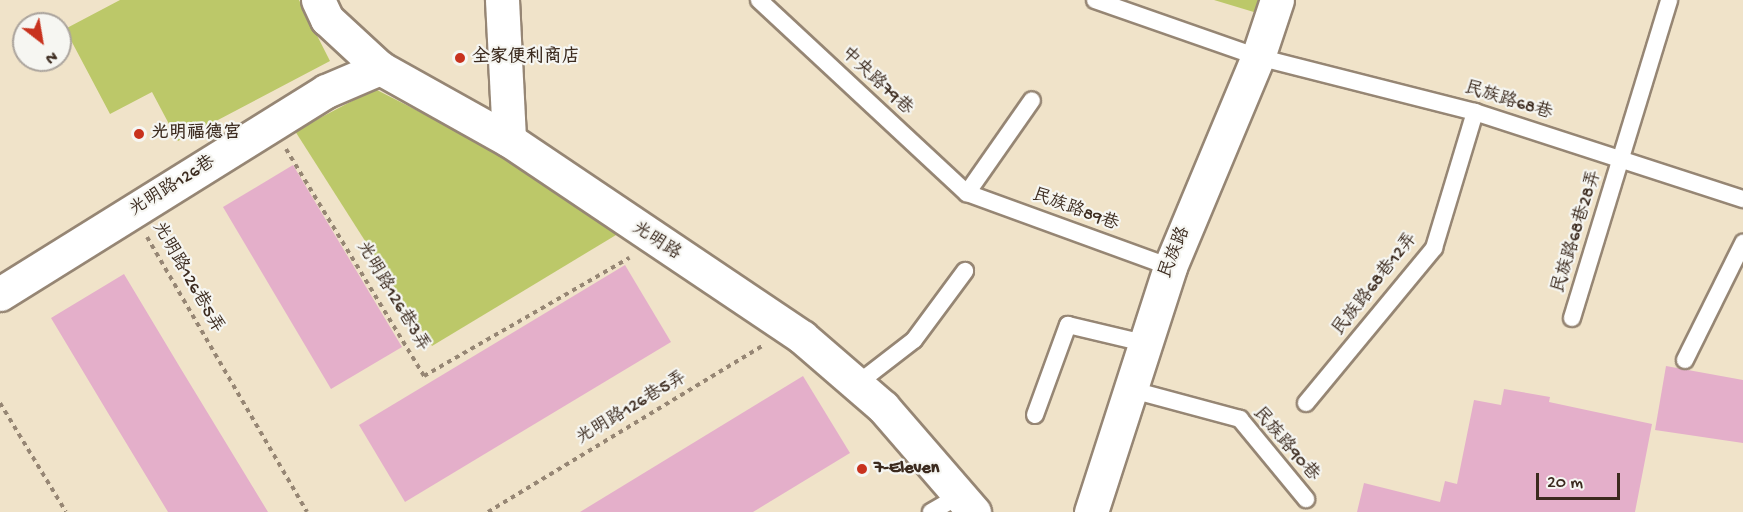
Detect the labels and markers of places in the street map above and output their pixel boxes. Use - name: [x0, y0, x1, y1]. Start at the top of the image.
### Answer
- place label: 全家便利商店: [472, 47, 580, 69]
- marker: 全家便利商店: [453, 51, 467, 65]
- place label: 光明福德宮: [151, 123, 241, 145]
- marker: 光明福德宮: [132, 127, 146, 141]
- place label: 7-Eleven: [874, 458, 939, 480]
- marker: 7-Eleven: [855, 462, 869, 476]

